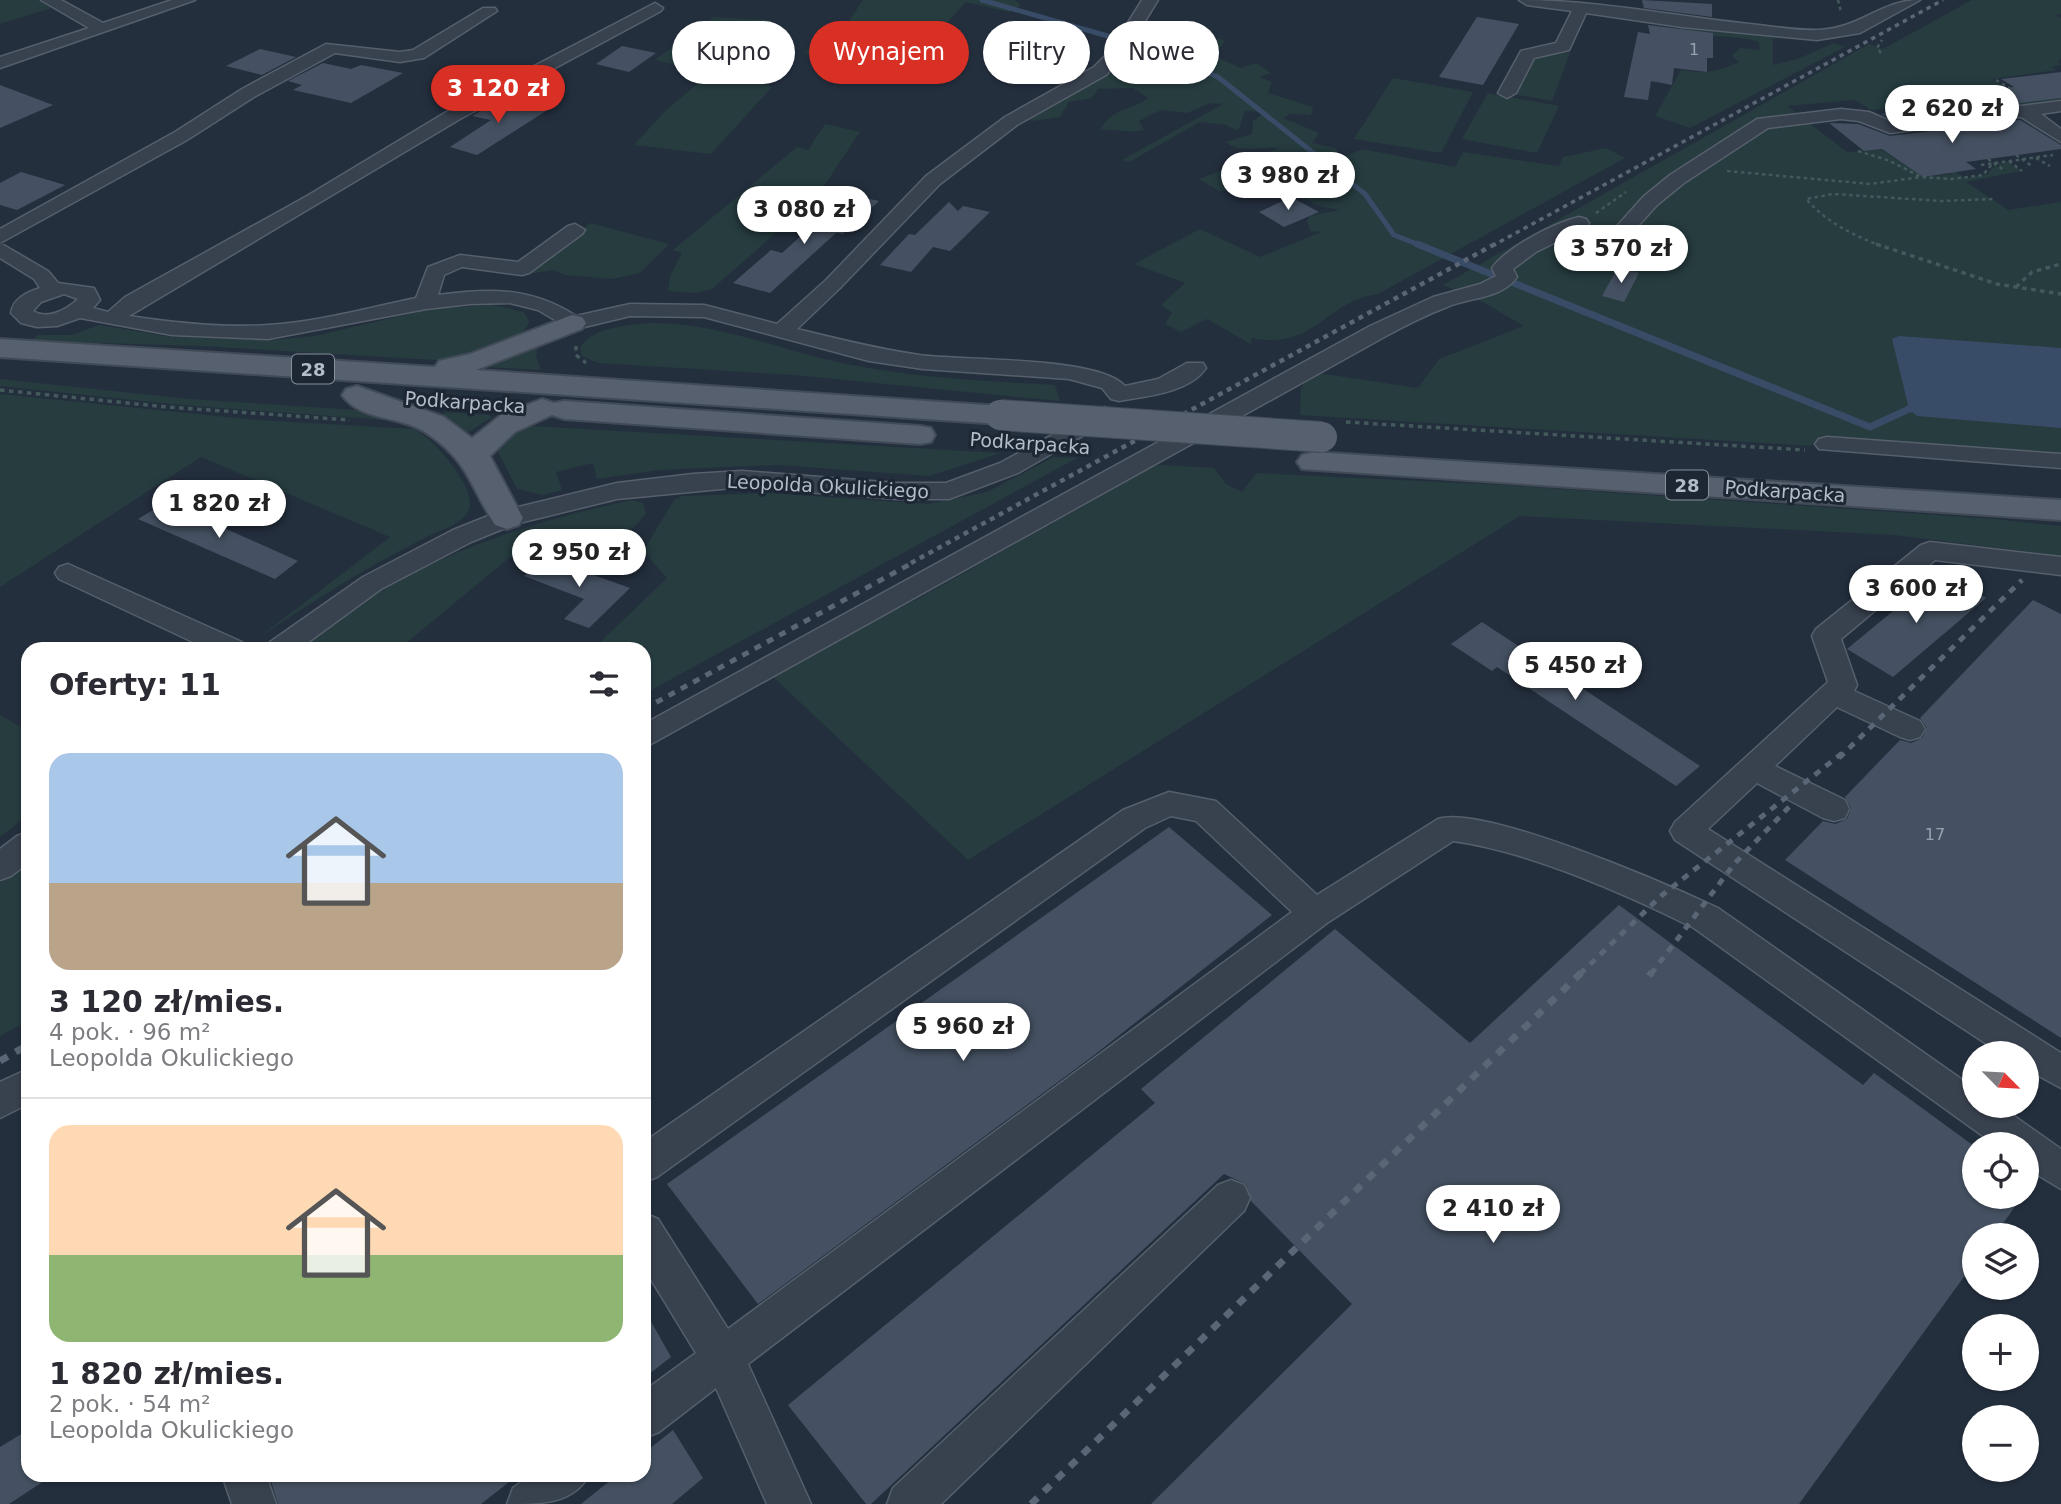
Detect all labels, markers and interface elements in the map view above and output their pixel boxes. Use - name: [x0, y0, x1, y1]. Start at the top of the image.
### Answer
- chip: Kupno: [672, 21, 795, 84]
- chip: Wynajem: [809, 21, 969, 84]
- chip: Filtry: [983, 21, 1090, 84]
- chip: Nowe: [1104, 21, 1219, 84]
- house number: 1: [1689, 40, 1699, 59]
- pin: 3 120 zł: [426, 66, 570, 125]
- text: 3 120 zł: [447, 75, 549, 101]
- pin: 2 620 zł: [1880, 86, 2024, 145]
- text: 2 620 zł: [1901, 95, 2003, 121]
- pin: 3 980 zł: [1216, 152, 1360, 212]
- text: 3 980 zł: [1237, 162, 1339, 188]
- pin: 3 080 zł: [732, 187, 876, 246]
- text: 3 080 zł: [753, 196, 855, 222]
- pin: 3 570 zł: [1549, 226, 1693, 285]
- text: 3 570 zł: [1570, 235, 1672, 261]
- road number: 28: [292, 354, 334, 384]
- street label: Podkarpacka: [404, 387, 526, 417]
- street label: Podkarpacka: [969, 428, 1091, 458]
- street label: Leopolda Okulickiego: [726, 470, 930, 502]
- road number: 28: [1666, 471, 1708, 500]
- street label: Podkarpacka: [1724, 476, 1846, 506]
- pin: 1 820 zł: [147, 480, 291, 540]
- text: 1 820 zł: [168, 490, 270, 516]
- pin: 2 950 zł: [507, 530, 651, 589]
- text: 2 950 zł: [528, 539, 630, 565]
- pin: 3 600 zł: [1844, 566, 1988, 625]
- text: 3 600 zł: [1865, 575, 1967, 601]
- pin: 5 450 zł: [1503, 642, 1647, 702]
- text: 5 450 zł: [1524, 652, 1626, 678]
- icon: filters: [585, 665, 623, 703]
- text: Oferty: 11: [49, 667, 221, 702]
- icon: home: [273, 798, 399, 924]
- house number: 17: [1925, 825, 1945, 844]
- text: 3 120 zł/mies.: [49, 984, 284, 1019]
- pin: 5 960 zł: [891, 1004, 1035, 1063]
- text: 5 960 zł: [912, 1013, 1014, 1039]
- text: 4 pok. · 96 m²: [49, 1019, 210, 1045]
- north arrow: [1962, 1041, 2039, 1118]
- map controls: [1962, 1041, 2039, 1482]
- text: Leopolda Okulickiego: [49, 1045, 294, 1071]
- button: locate: [1962, 1132, 2039, 1209]
- icon: home: [273, 1170, 399, 1296]
- pin: 2 410 zł: [1421, 1186, 1565, 1245]
- text: 2 410 zł: [1442, 1195, 1544, 1221]
- button: layers: [1962, 1223, 2039, 1300]
- button: +: [1962, 1314, 2039, 1391]
- text: 1 820 zł/mies.: [49, 1356, 284, 1391]
- text: 2 pok. · 54 m²: [49, 1391, 210, 1417]
- button: −: [1962, 1405, 2039, 1482]
- text: Leopolda Okulickiego: [49, 1417, 294, 1443]

